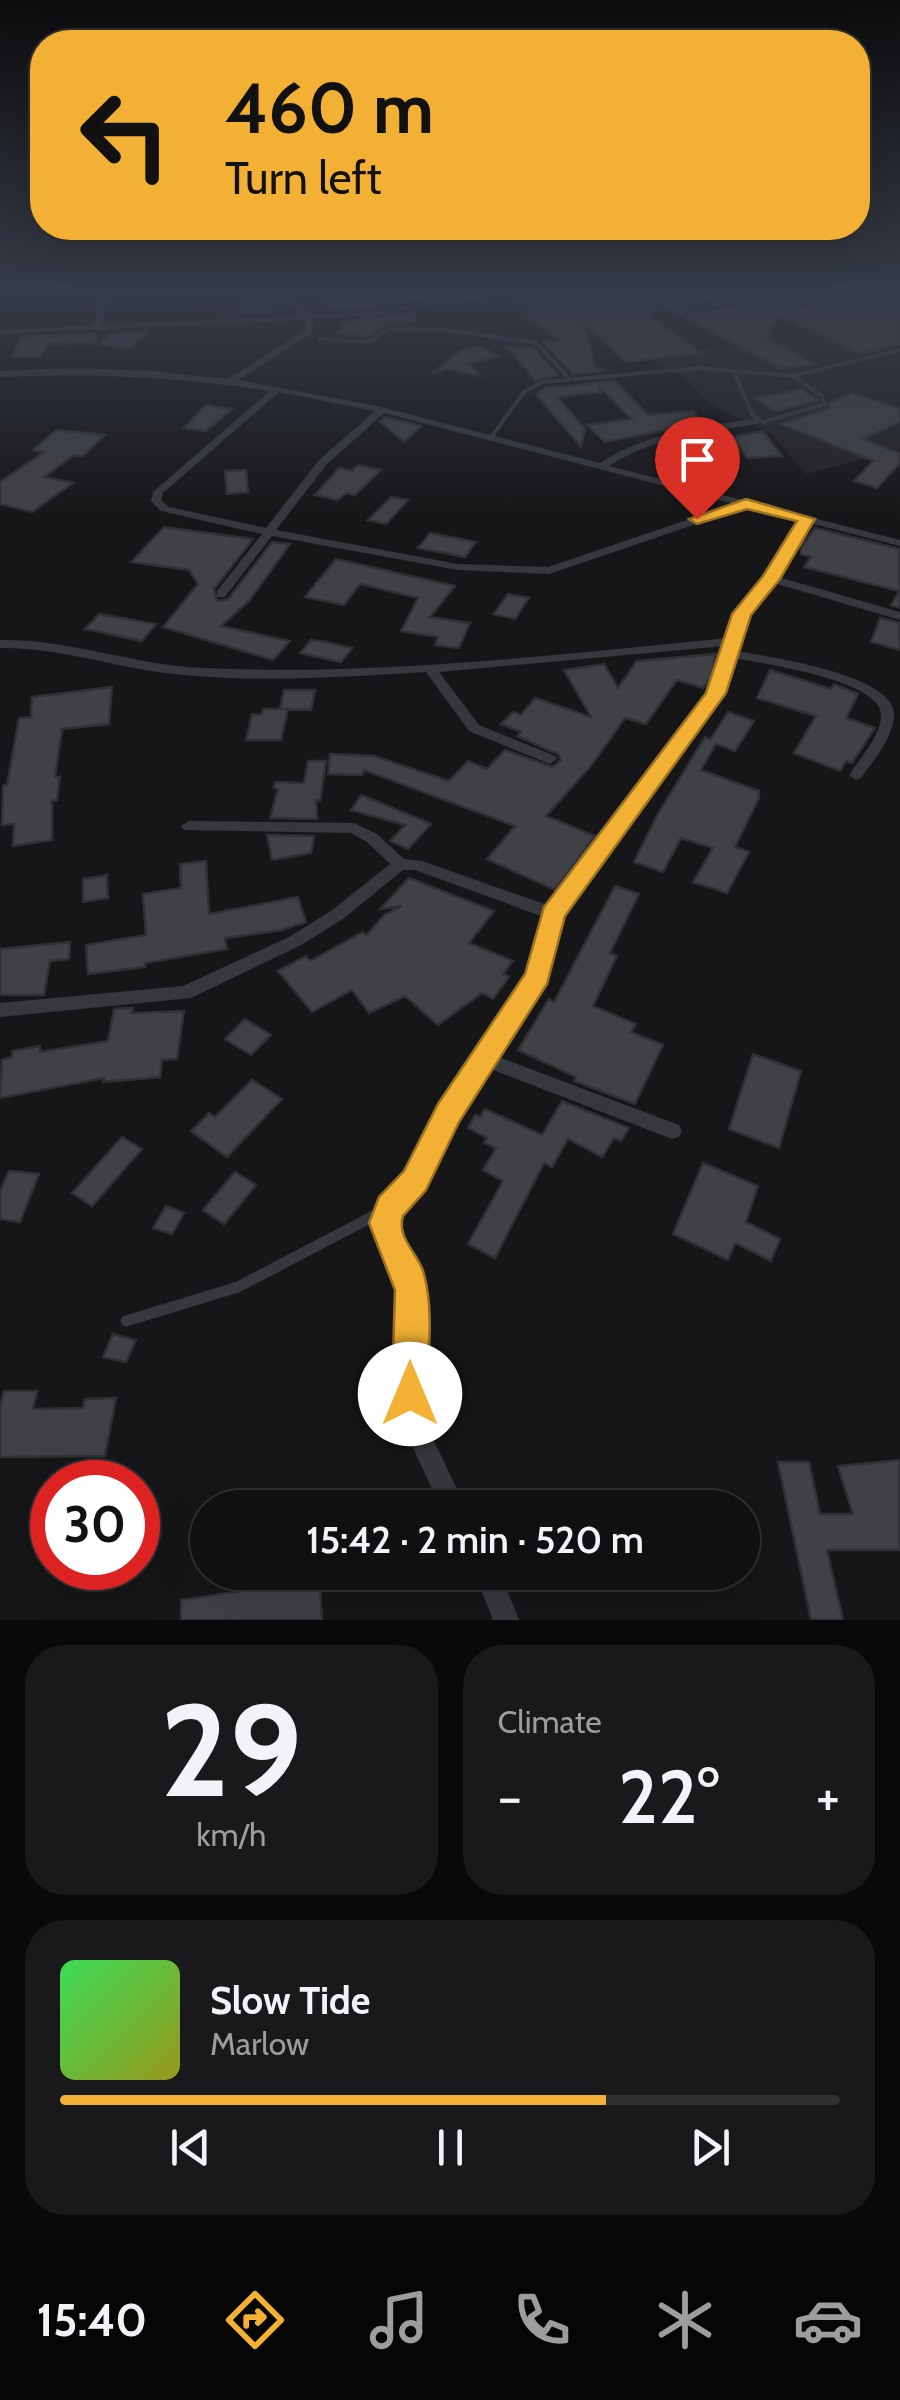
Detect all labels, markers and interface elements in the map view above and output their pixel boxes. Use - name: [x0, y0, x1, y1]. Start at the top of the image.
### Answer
- text: 460 m: [225, 65, 434, 151]
- icon: left: [60, 70, 190, 200]
- text: Turn left: [225, 151, 382, 205]
- pin: [655, 417, 740, 520]
- icon: arrive: [670, 432, 725, 487]
- position arrow: [358, 1342, 462, 1446]
- speed limit sign: 30: [30, 1460, 160, 1590]
- text: 15:42 · 2 min · 520 m: [306, 1516, 644, 1563]
- text: 29: [160, 1671, 302, 1829]
- text: Climate: [498, 1702, 602, 1741]
- text: 22°: [618, 1751, 719, 1842]
- text: −: [498, 1763, 522, 1830]
- text: +: [816, 1763, 840, 1830]
- text: km/h: [196, 1815, 266, 1854]
- text: Slow Tide: [210, 1977, 370, 2024]
- text: Marlow: [210, 2024, 309, 2063]
- icon: previous: [163, 2120, 218, 2175]
- icon: pause: [423, 2120, 478, 2175]
- icon: next: [683, 2120, 738, 2175]
- icon: directions: [220, 2285, 290, 2355]
- icon: music: [364, 2285, 434, 2355]
- icon: phone: [507, 2285, 577, 2355]
- icon: climate: [650, 2285, 720, 2355]
- icon: car: [793, 2285, 863, 2355]
- text: 15:40: [37, 2293, 147, 2347]

